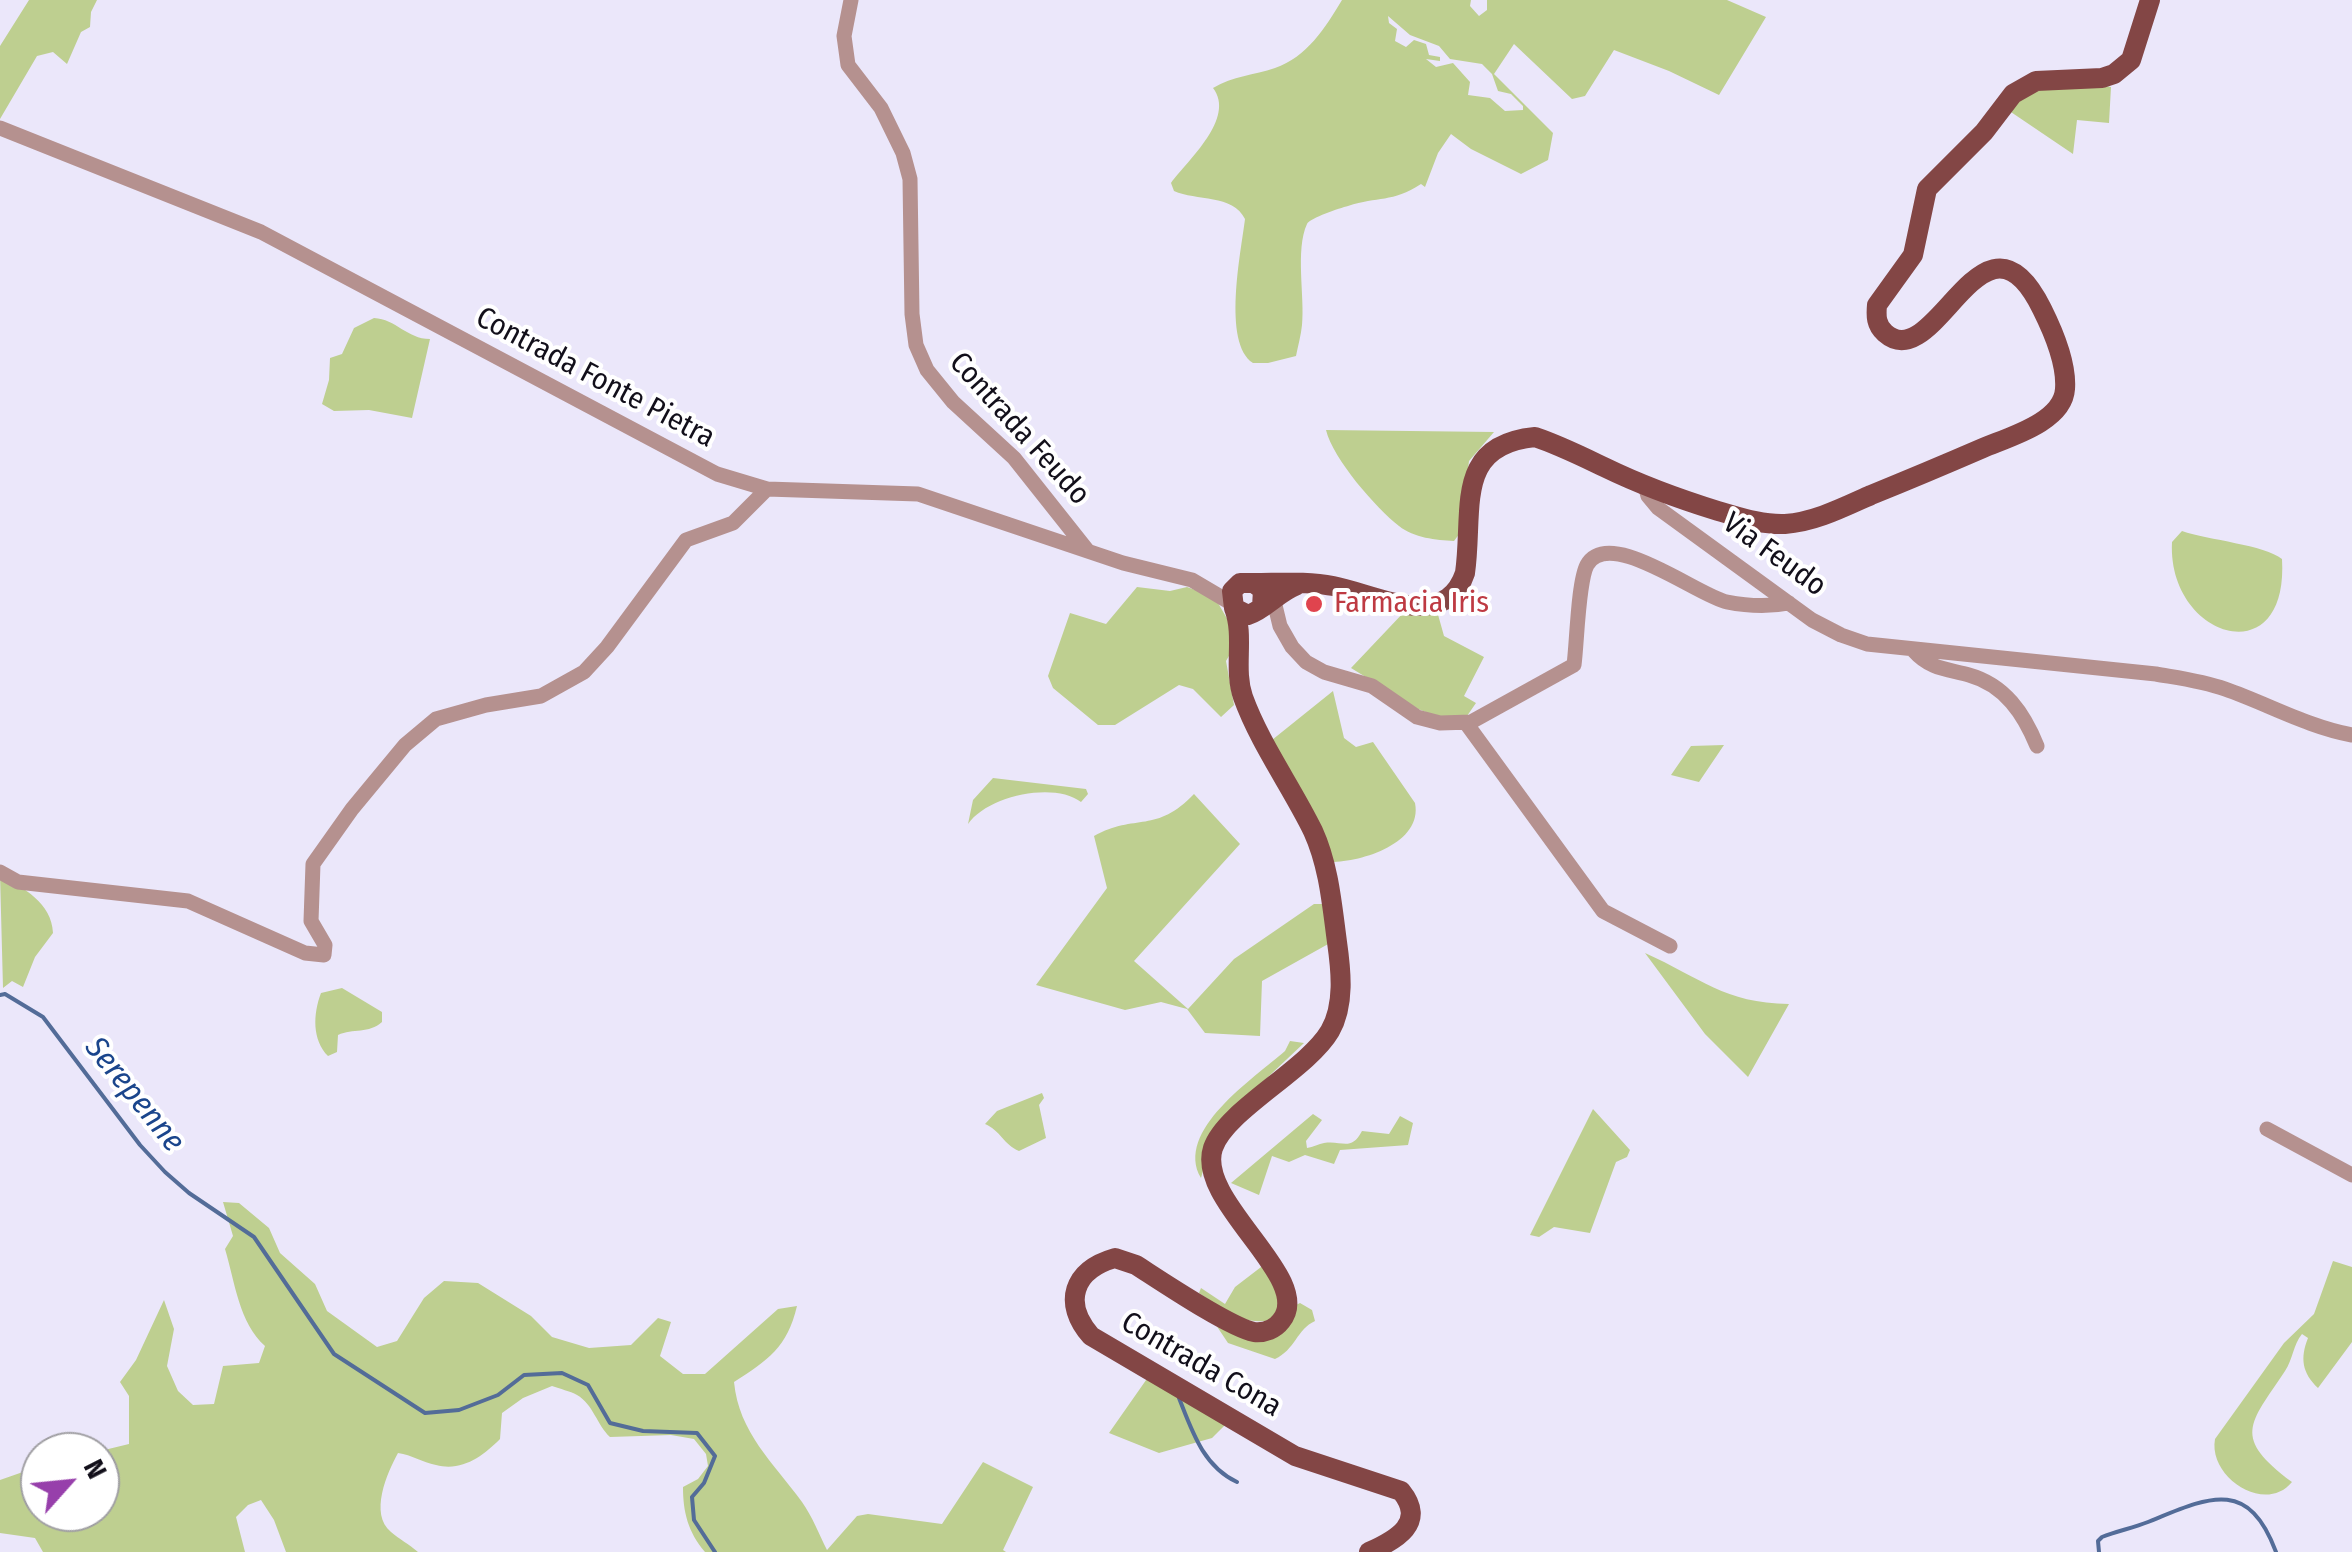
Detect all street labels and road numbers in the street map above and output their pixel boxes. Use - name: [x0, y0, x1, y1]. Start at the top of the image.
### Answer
- street label: Contrada Fonte Pietra: [469, 300, 721, 456]
- street label: Contrada Feudo: [941, 345, 1097, 513]
- street label: Via Feudo: [1715, 505, 1833, 605]
- street label: Contrada Cona: [1114, 1305, 1288, 1425]

